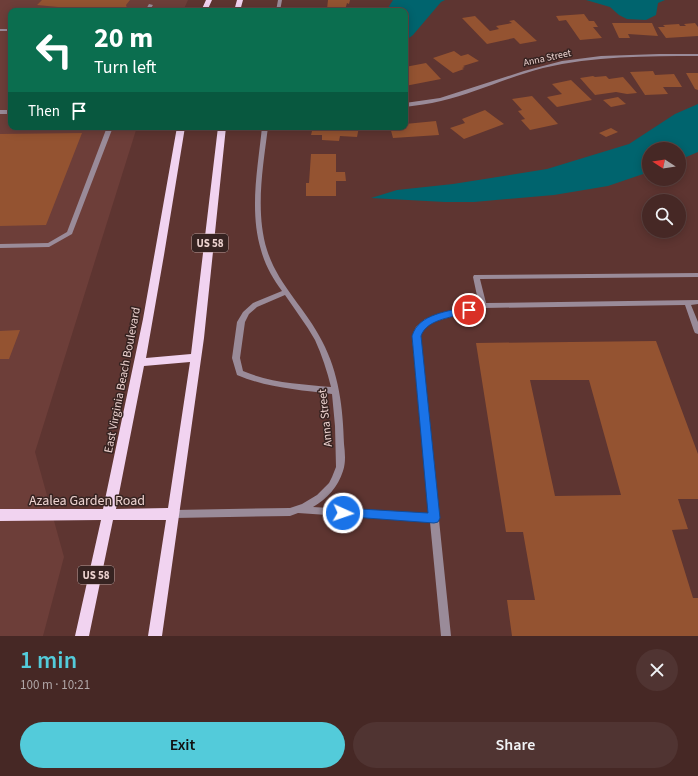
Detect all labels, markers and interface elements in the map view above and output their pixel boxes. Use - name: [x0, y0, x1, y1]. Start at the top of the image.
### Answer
- text: 20 m: [94, 18, 153, 58]
- icon: left: [28, 24, 80, 76]
- street label: Anna Street: [522, 46, 573, 70]
- text: Turn left: [94, 55, 156, 80]
- icon: arrive: [68, 100, 90, 122]
- text: Then: [28, 101, 60, 122]
- north arrow: [642, 142, 686, 186]
- map controls: [642, 142, 686, 238]
- button: search: [642, 194, 686, 238]
- road number: US 58: [192, 234, 228, 252]
- pin: [452, 293, 486, 327]
- icon: arrive: [458, 299, 480, 321]
- street label: East Virginia Beach Boulevard: [100, 306, 145, 455]
- street label: Anna Street: [314, 388, 337, 448]
- street label: Azalea Garden Road: [29, 491, 145, 511]
- position arrow: [322, 492, 364, 534]
- road number: US 58: [78, 566, 114, 584]
- text: 1 min: [20, 643, 77, 678]
- button: close: [636, 649, 678, 691]
- text: 100 m · 10:21: [20, 676, 90, 694]
- button: Exit: [20, 722, 345, 768]
- button: Share: [353, 722, 678, 768]

